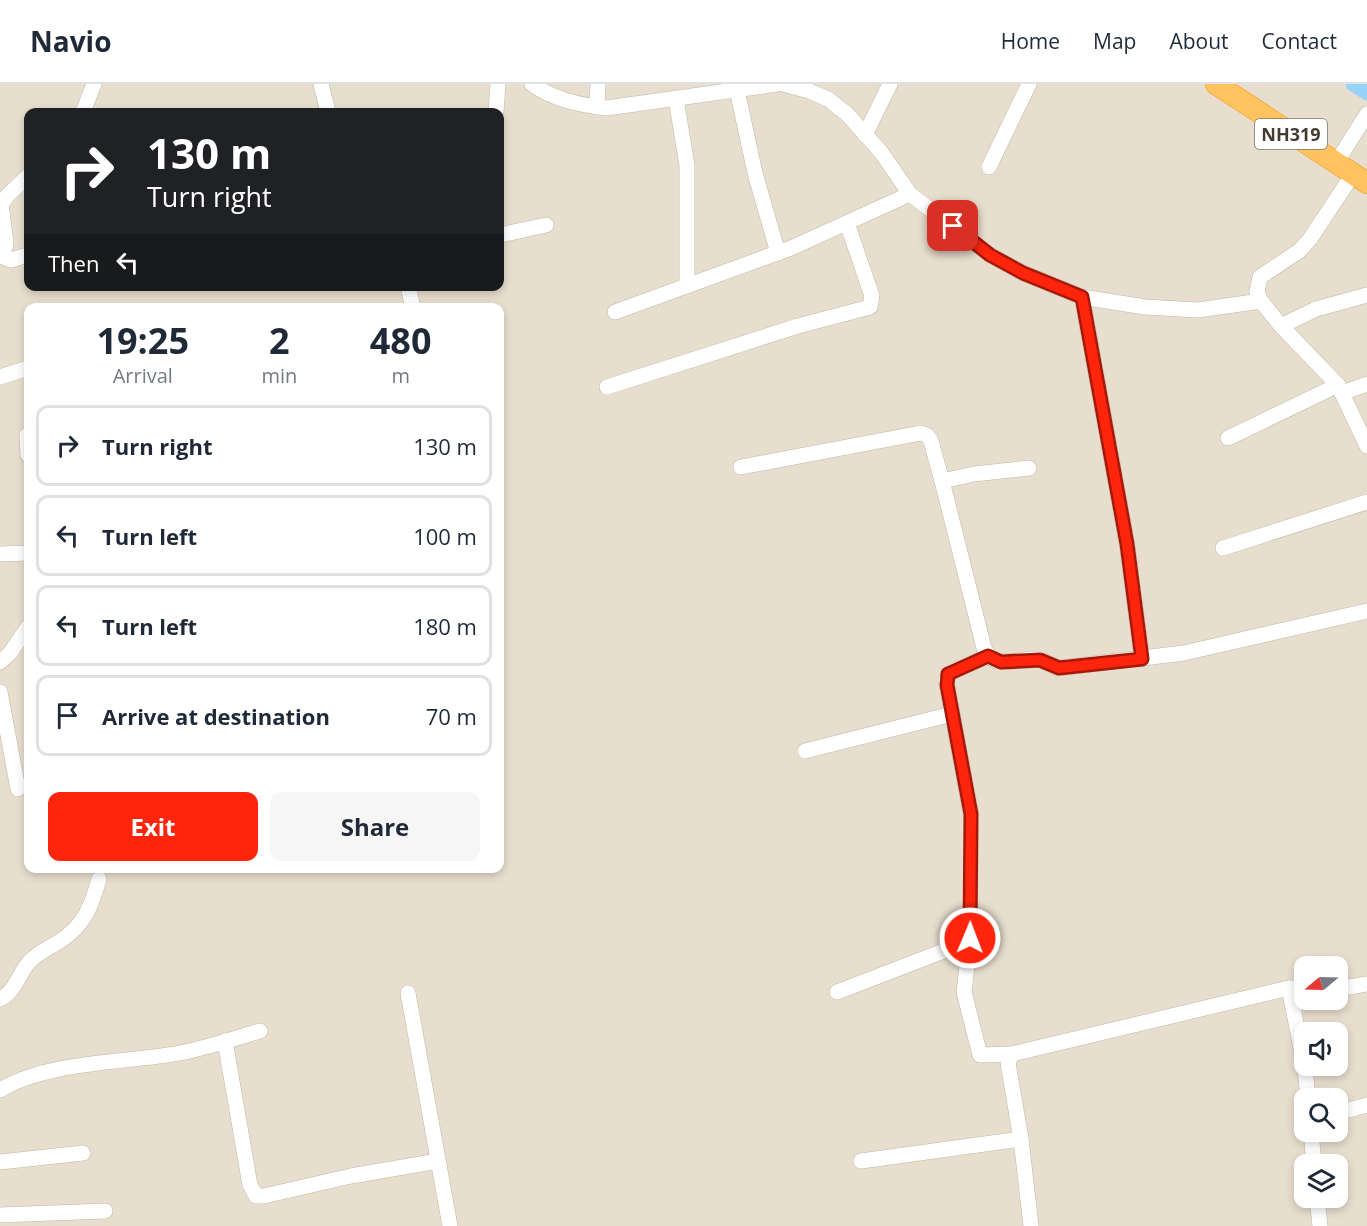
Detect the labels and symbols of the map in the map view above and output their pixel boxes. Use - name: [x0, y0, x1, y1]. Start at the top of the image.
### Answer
- road number: NH319: [1255, 119, 1327, 149]
- pin: [927, 200, 978, 251]
- position arrow: [938, 906, 1002, 970]
- north arrow: [1294, 956, 1348, 1010]

